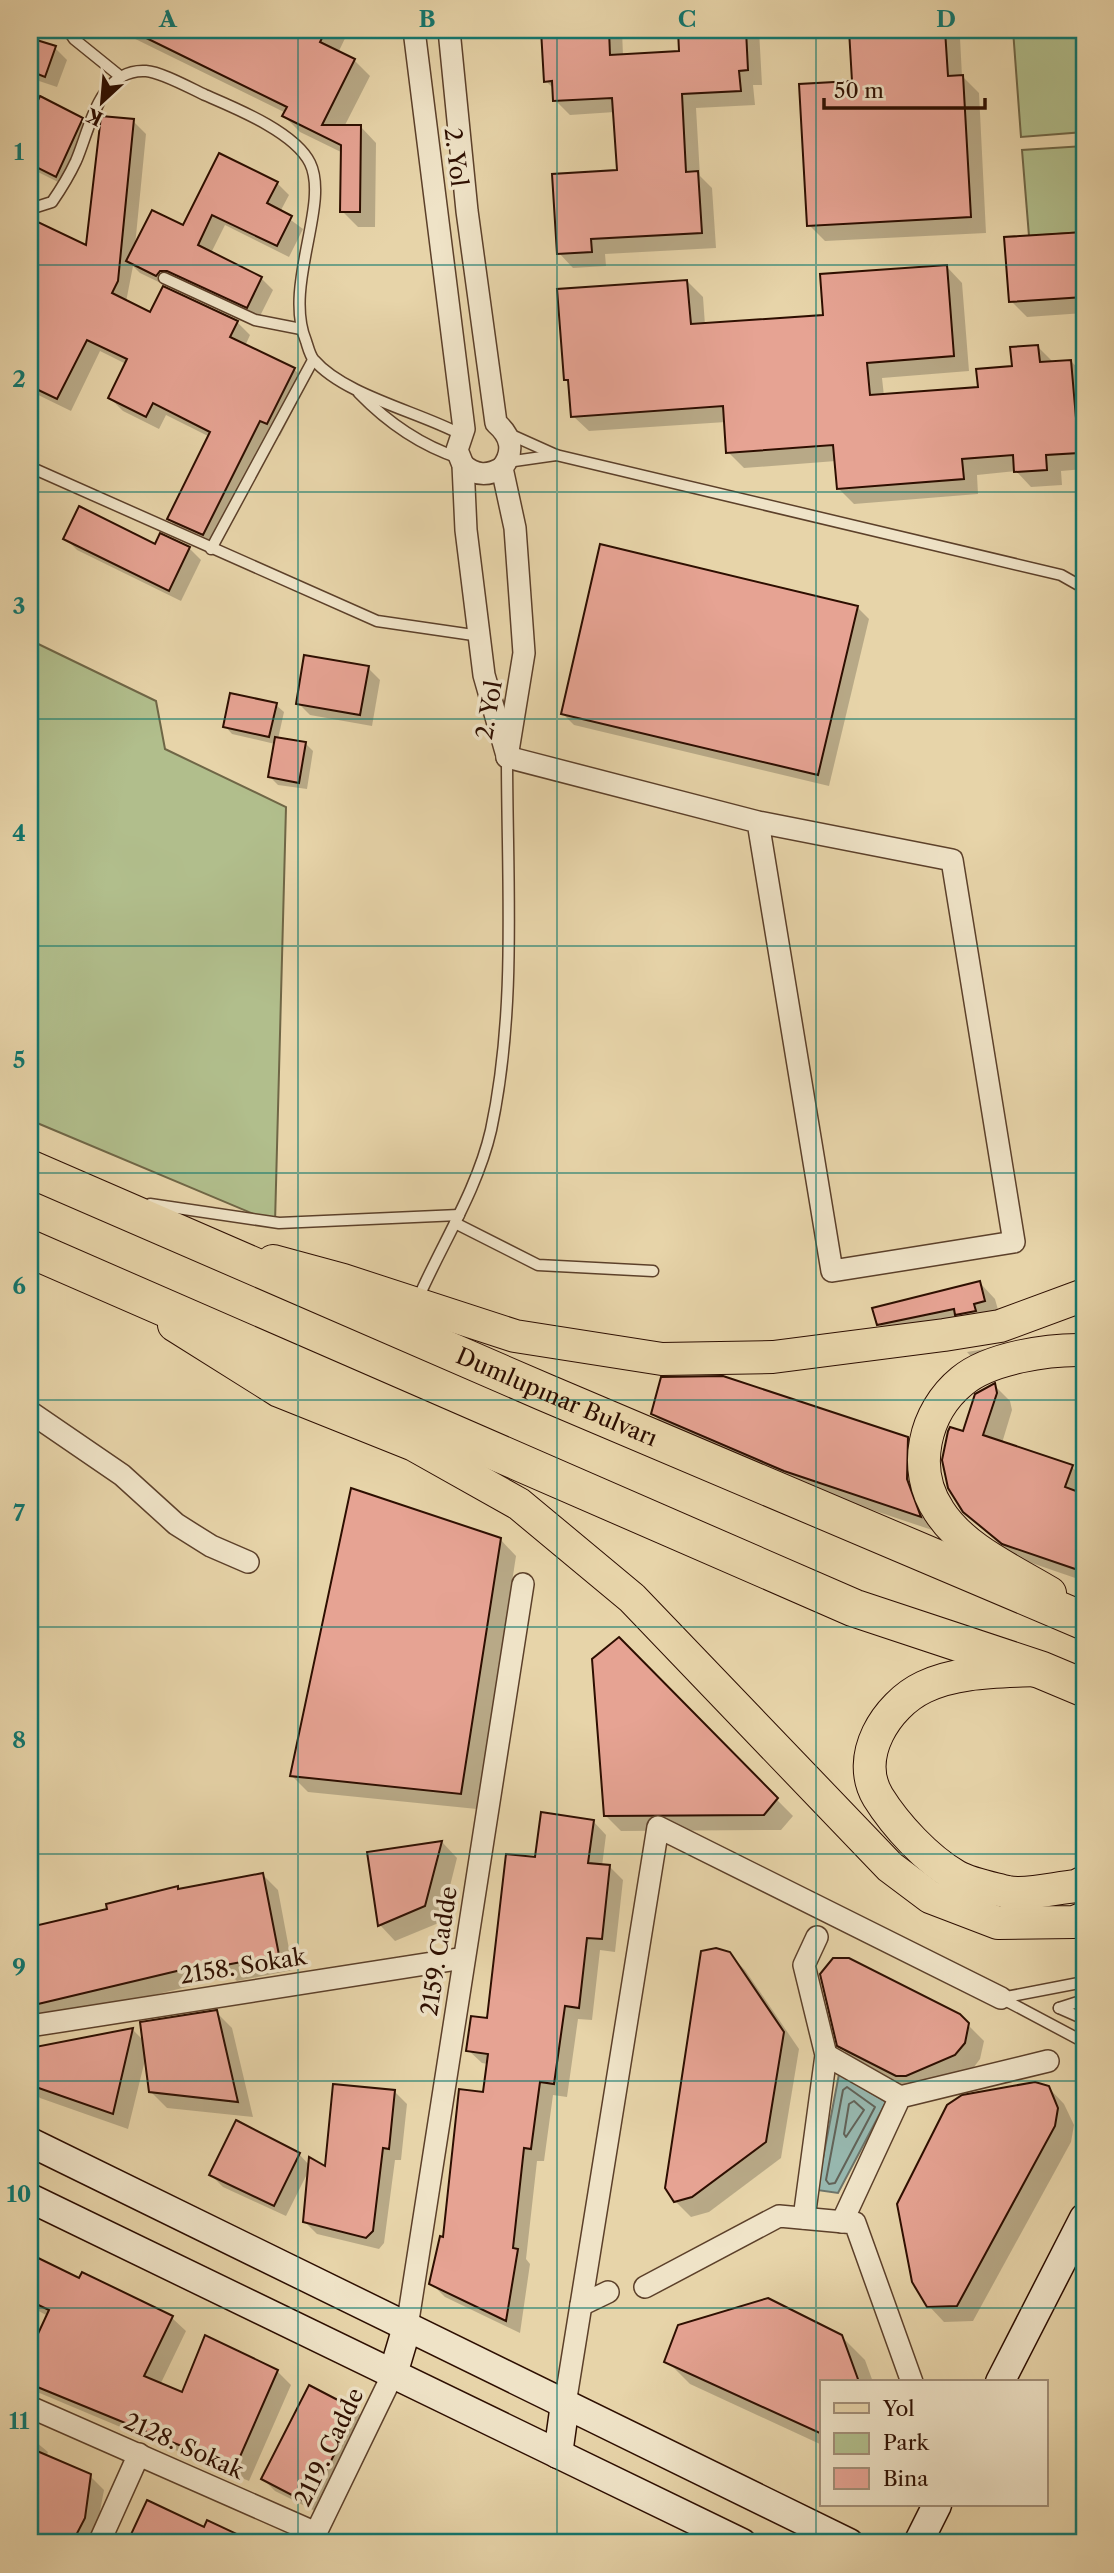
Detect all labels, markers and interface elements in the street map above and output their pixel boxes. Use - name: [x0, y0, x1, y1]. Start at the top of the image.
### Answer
- text: A: [158, 5, 178, 33]
- text: B: [418, 5, 436, 33]
- text: C: [678, 5, 696, 33]
- text: D: [936, 5, 956, 33]
- north arrow: [66, 66, 136, 136]
- scale bar: [824, 66, 984, 110]
- text: 50 m: [834, 78, 884, 103]
- text: K: [82, 103, 107, 130]
- street label: 2. Yol: [439, 126, 474, 188]
- text: 1: [14, 138, 25, 166]
- text: 2: [12, 365, 26, 393]
- text: 3: [13, 592, 26, 620]
- street label: 2. Yol: [470, 678, 508, 742]
- text: 4: [12, 819, 26, 847]
- text: 5: [13, 1046, 25, 1074]
- text: 6: [12, 1272, 26, 1300]
- street label: Dumlupınar Bulvarı: [452, 1342, 661, 1452]
- text: 7: [13, 1499, 25, 1527]
- text: 8: [12, 1726, 26, 1754]
- street label: 2159. Cadde: [415, 1884, 463, 2018]
- street label: 2158. Sokak: [178, 1942, 310, 1990]
- text: 9: [12, 1953, 26, 1981]
- text: 10: [7, 2180, 31, 2208]
- legend: [820, 2380, 1048, 2506]
- street label: 2119. Cadde: [288, 2383, 370, 2511]
- text: Yol: [882, 2396, 915, 2421]
- text: 11: [9, 2407, 30, 2435]
- street label: 2128. Sokak: [120, 2407, 250, 2486]
- text: Park: [883, 2430, 929, 2455]
- text: Bina: [883, 2466, 929, 2491]

